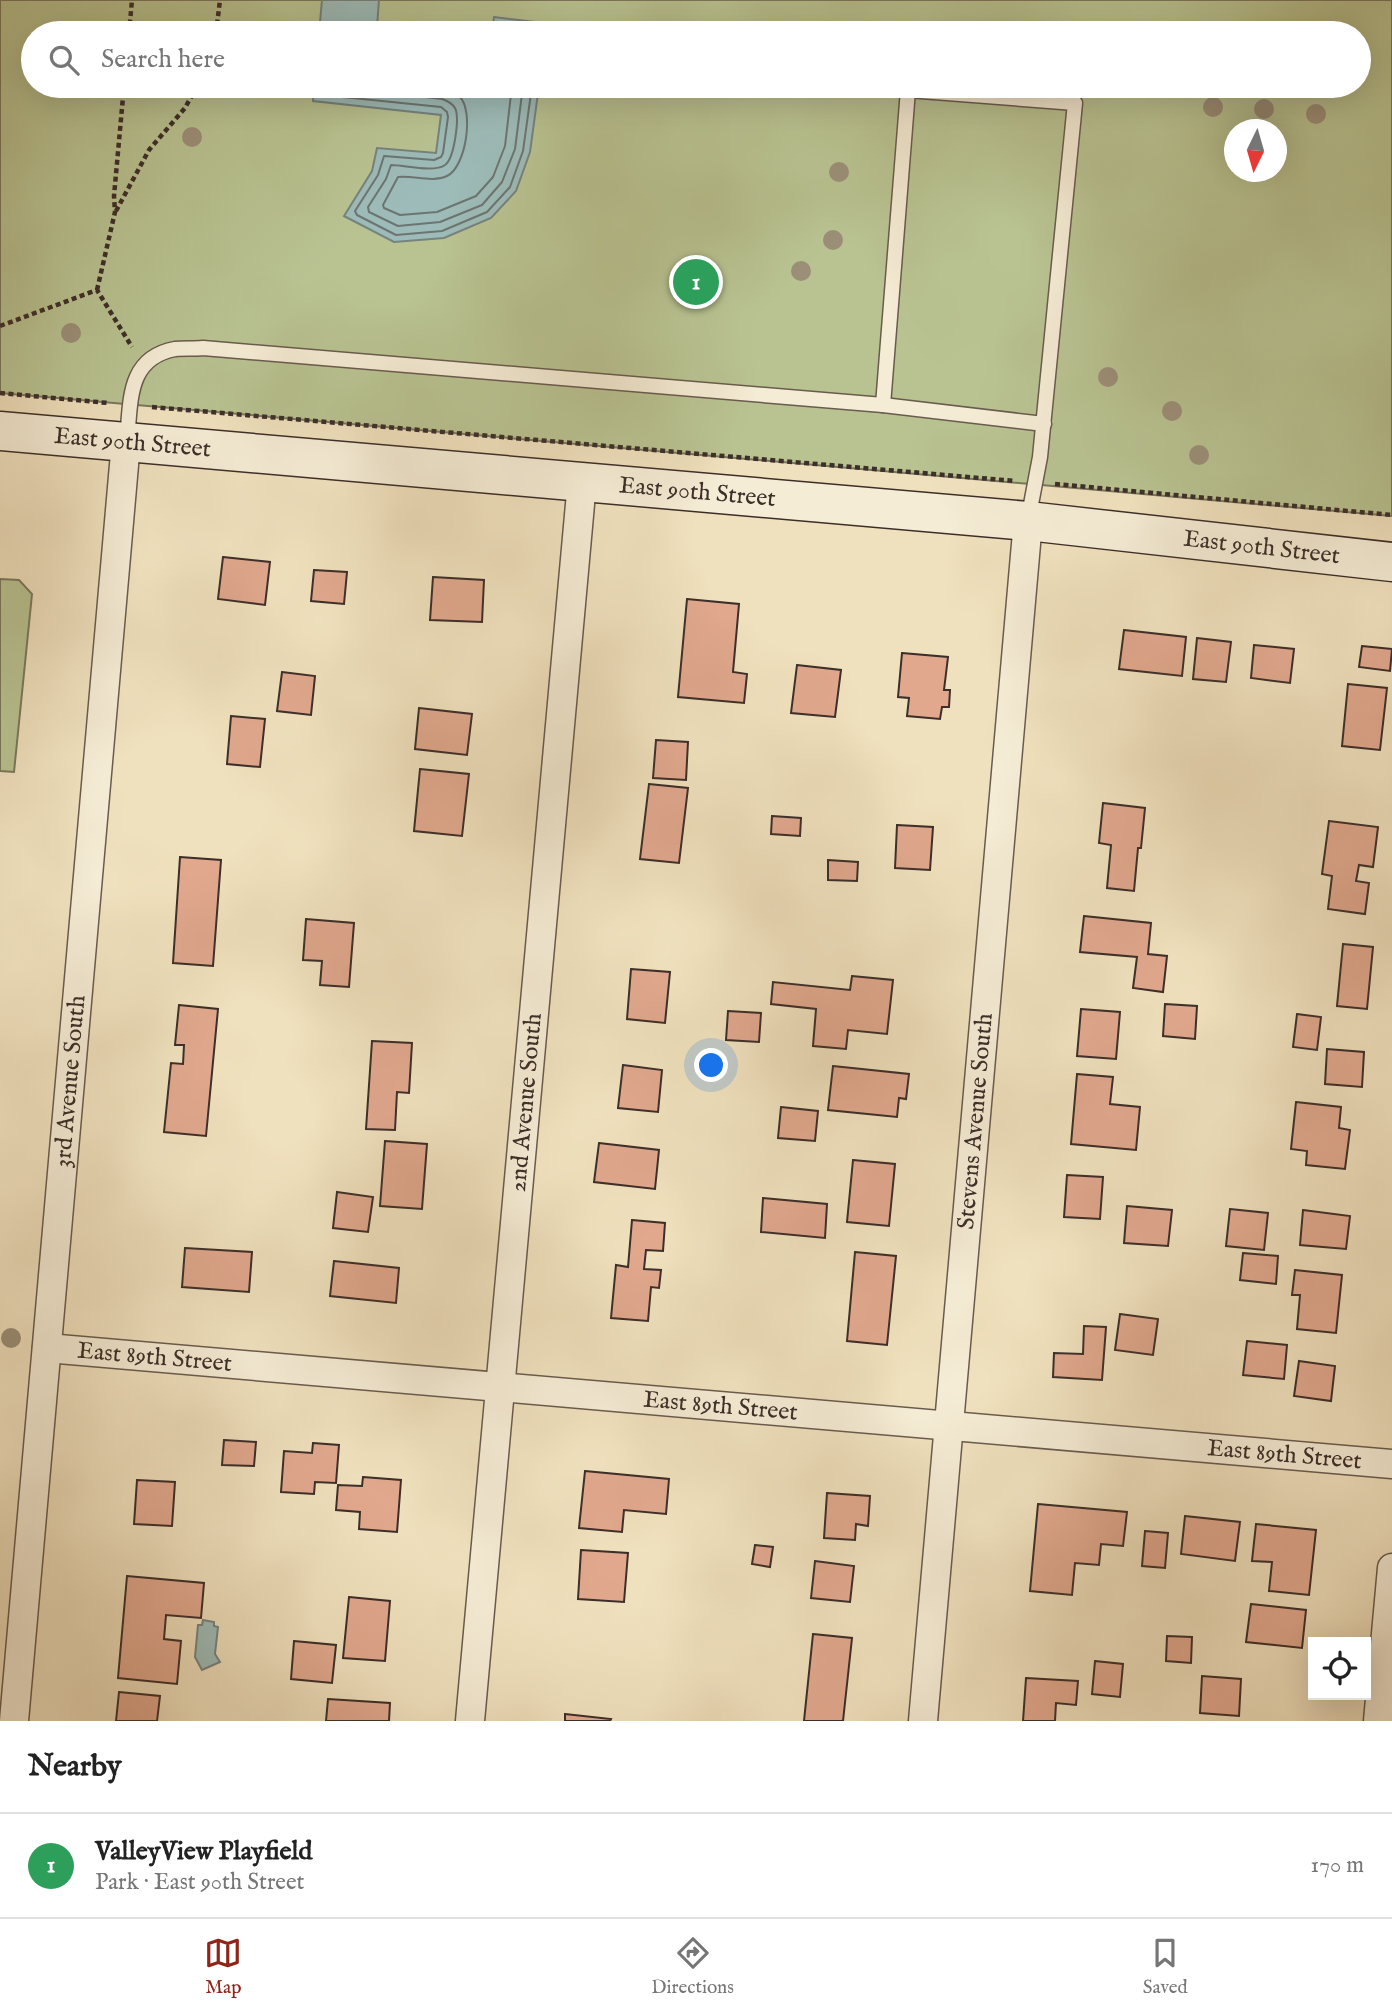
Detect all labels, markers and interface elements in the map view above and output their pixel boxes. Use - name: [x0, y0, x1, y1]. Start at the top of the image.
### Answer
- search box: [21, 21, 1371, 98]
- icon: search: [45, 41, 83, 79]
- text: Search here: [101, 43, 225, 76]
- north arrow: [1224, 119, 1287, 182]
- pin: 1: [673, 256, 719, 308]
- street label: East 90th Street: [53, 420, 212, 465]
- street label: East 90th Street: [618, 470, 777, 514]
- street label: East 90th Street: [1182, 523, 1341, 572]
- street label: 3rd Avenue South: [47, 994, 93, 1169]
- street label: 2nd Avenue South: [502, 1012, 549, 1193]
- street label: Stevens Avenue South: [951, 1012, 1000, 1231]
- your location: [694, 1048, 728, 1082]
- street label: East 89th Street: [76, 1335, 233, 1379]
- street label: East 89th Street: [642, 1384, 799, 1428]
- street label: East 89th Street: [1206, 1433, 1363, 1477]
- map controls: [1308, 1637, 1371, 1700]
- button: locate: [1308, 1637, 1371, 1700]
- text: Nearby: [28, 1748, 121, 1786]
- text: ValleyView Playfield: [95, 1835, 312, 1868]
- text: 1: [47, 1851, 55, 1880]
- text: 170 m: [1311, 1851, 1364, 1880]
- text: Park · East 90th Street: [95, 1868, 304, 1897]
- tab: Map: [204, 1934, 242, 2000]
- tab: Directions: [651, 1934, 734, 2000]
- tab: Saved: [1143, 1934, 1188, 2000]

